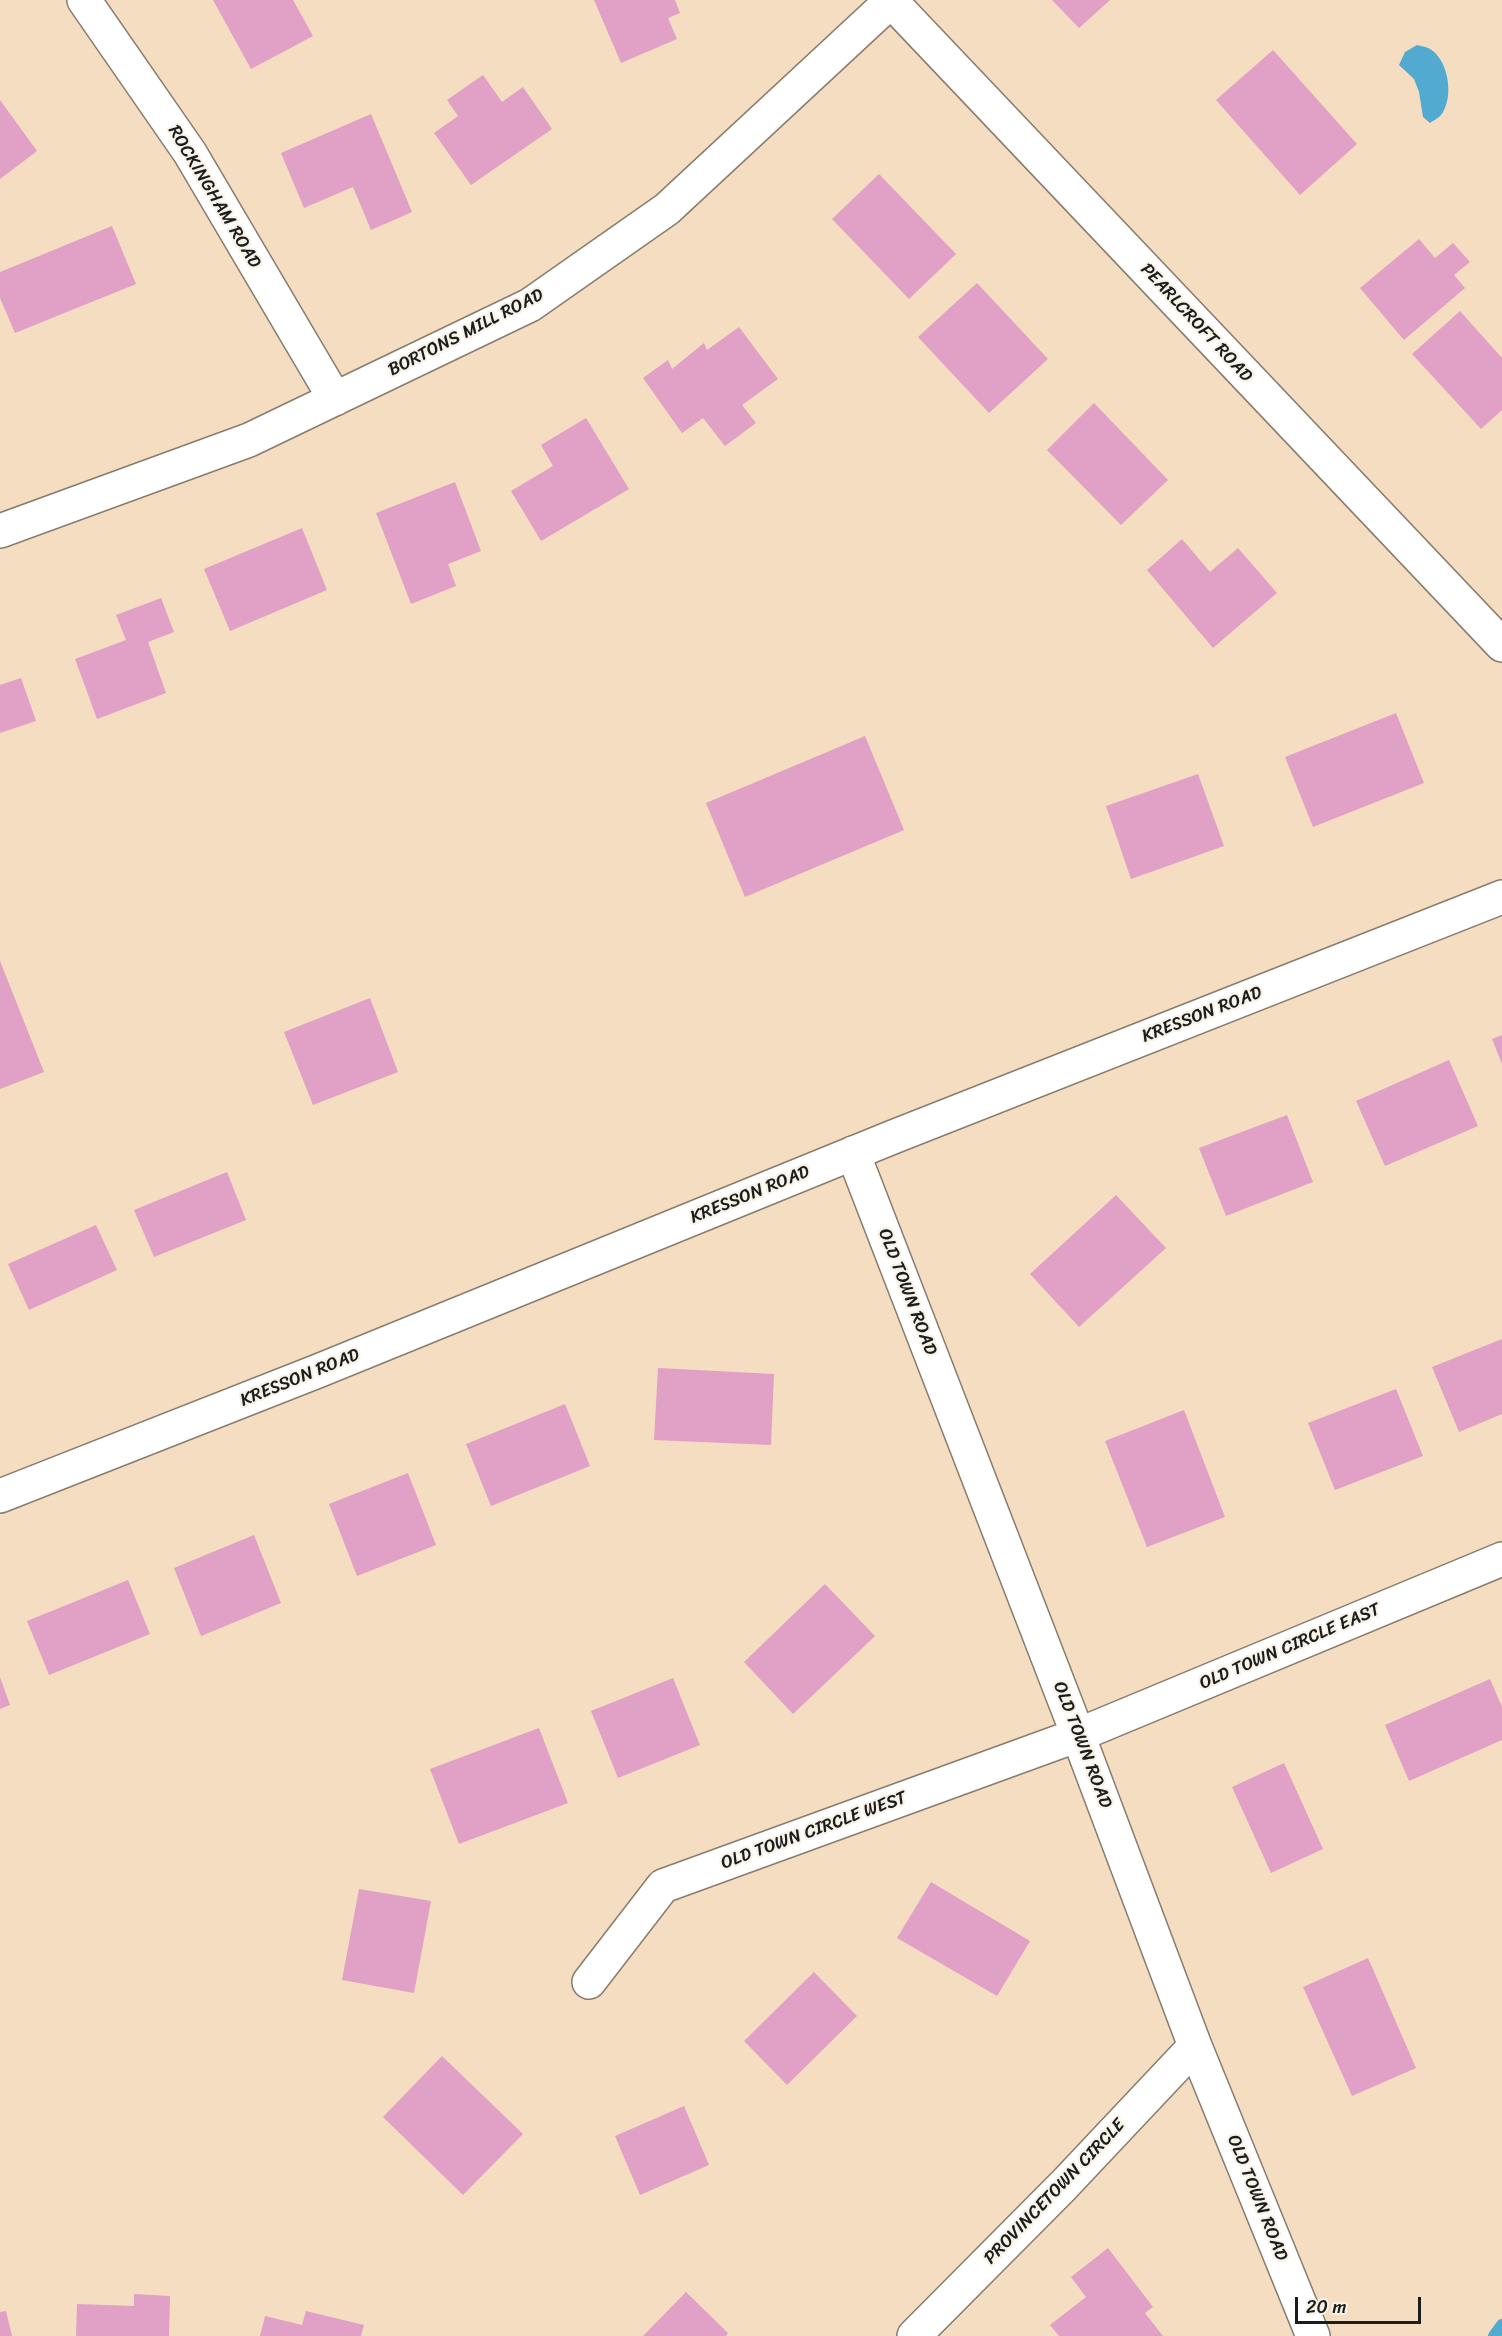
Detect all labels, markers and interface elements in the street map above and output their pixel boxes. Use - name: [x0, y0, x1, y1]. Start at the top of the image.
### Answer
- street label: ROCKINGHAM ROAD: [163, 122, 265, 272]
- street label: PEARLCROFT ROAD: [1135, 259, 1257, 387]
- street label: BORTONS MILL ROAD: [385, 285, 547, 381]
- street label: KRESSON ROAD: [1139, 982, 1265, 1048]
- street label: KRESSON ROAD: [687, 1161, 813, 1229]
- street label: OLD TOWN ROAD: [873, 1226, 941, 1358]
- street label: KRESSON ROAD: [237, 1344, 363, 1412]
- street label: OLD TOWN CIRCLE EAST: [1196, 1599, 1384, 1695]
- street label: OLD TOWN ROAD: [1048, 1679, 1116, 1811]
- street label: OLD TOWN CIRCLE WEST: [718, 1787, 910, 1875]
- street label: PROVINCETOWN CIRCLE: [980, 2115, 1130, 2269]
- street label: OLD TOWN ROAD: [1222, 2132, 1292, 2264]
- scale bar: [1298, 2285, 1424, 2323]
- text: 20 m: [1306, 2291, 1346, 2323]

